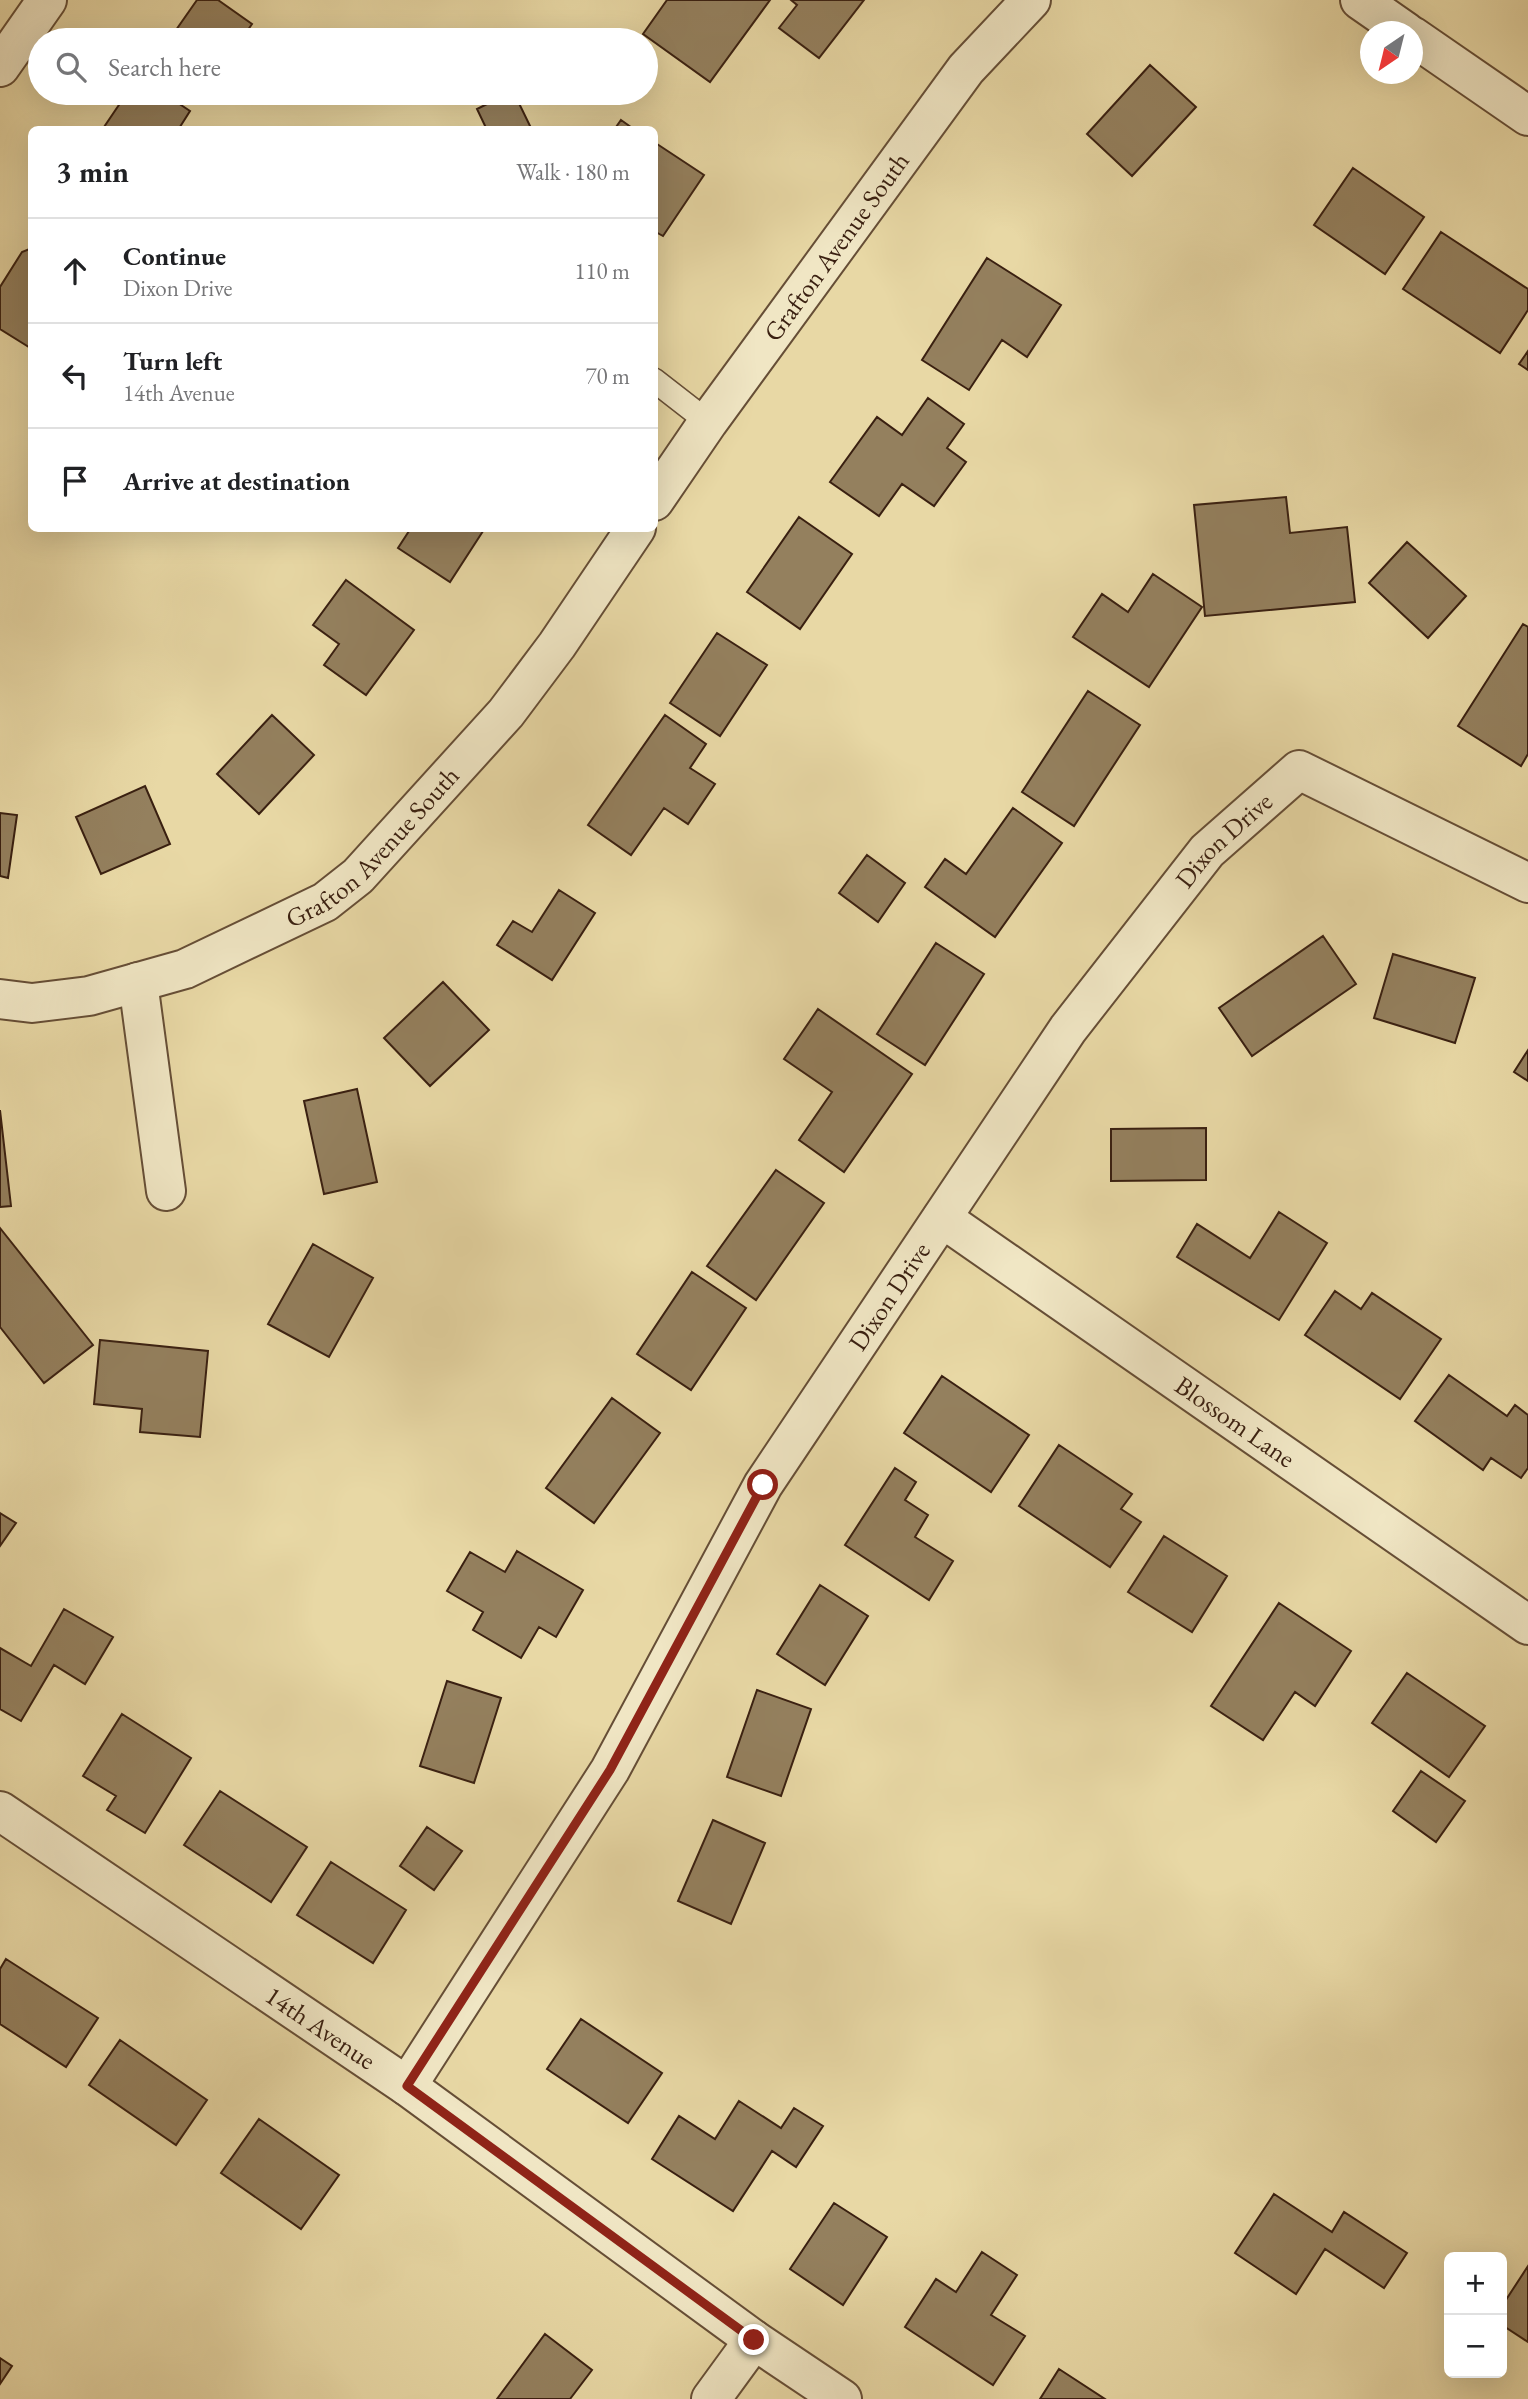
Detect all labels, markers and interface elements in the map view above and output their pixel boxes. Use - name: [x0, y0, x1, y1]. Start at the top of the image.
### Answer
- north arrow: [1360, 21, 1423, 84]
- search box: [28, 28, 658, 105]
- icon: search: [52, 48, 90, 86]
- text: Search here: [108, 50, 221, 84]
- street label: Grafton Avenue South: [756, 145, 917, 348]
- text: 3 min: [56, 152, 129, 191]
- text: Walk · 180 m: [516, 157, 630, 187]
- text: Continue: [123, 239, 226, 273]
- icon: ahead: [56, 252, 94, 290]
- text: 110 m: [574, 256, 630, 286]
- text: Dixon Drive: [123, 273, 233, 303]
- text: Turn left: [123, 344, 222, 378]
- icon: left: [56, 357, 94, 395]
- text: 70 m: [585, 361, 630, 391]
- text: 14th Avenue: [123, 378, 235, 408]
- icon: arrive: [56, 462, 94, 500]
- text: Arrive at destination: [123, 464, 350, 498]
- street label: Grafton Avenue South: [280, 759, 466, 935]
- street label: Dixon Drive: [1167, 784, 1279, 895]
- street label: Dixon Drive: [841, 1235, 938, 1357]
- street label: Blossom Lane: [1168, 1368, 1302, 1475]
- route start: [747, 1469, 778, 1500]
- street label: 14th Avenue: [259, 1978, 383, 2077]
- map controls: [1444, 2252, 1507, 2378]
- button: +: [1444, 2252, 1507, 2315]
- button: −: [1444, 2315, 1507, 2378]
- route end: [738, 2324, 769, 2355]

